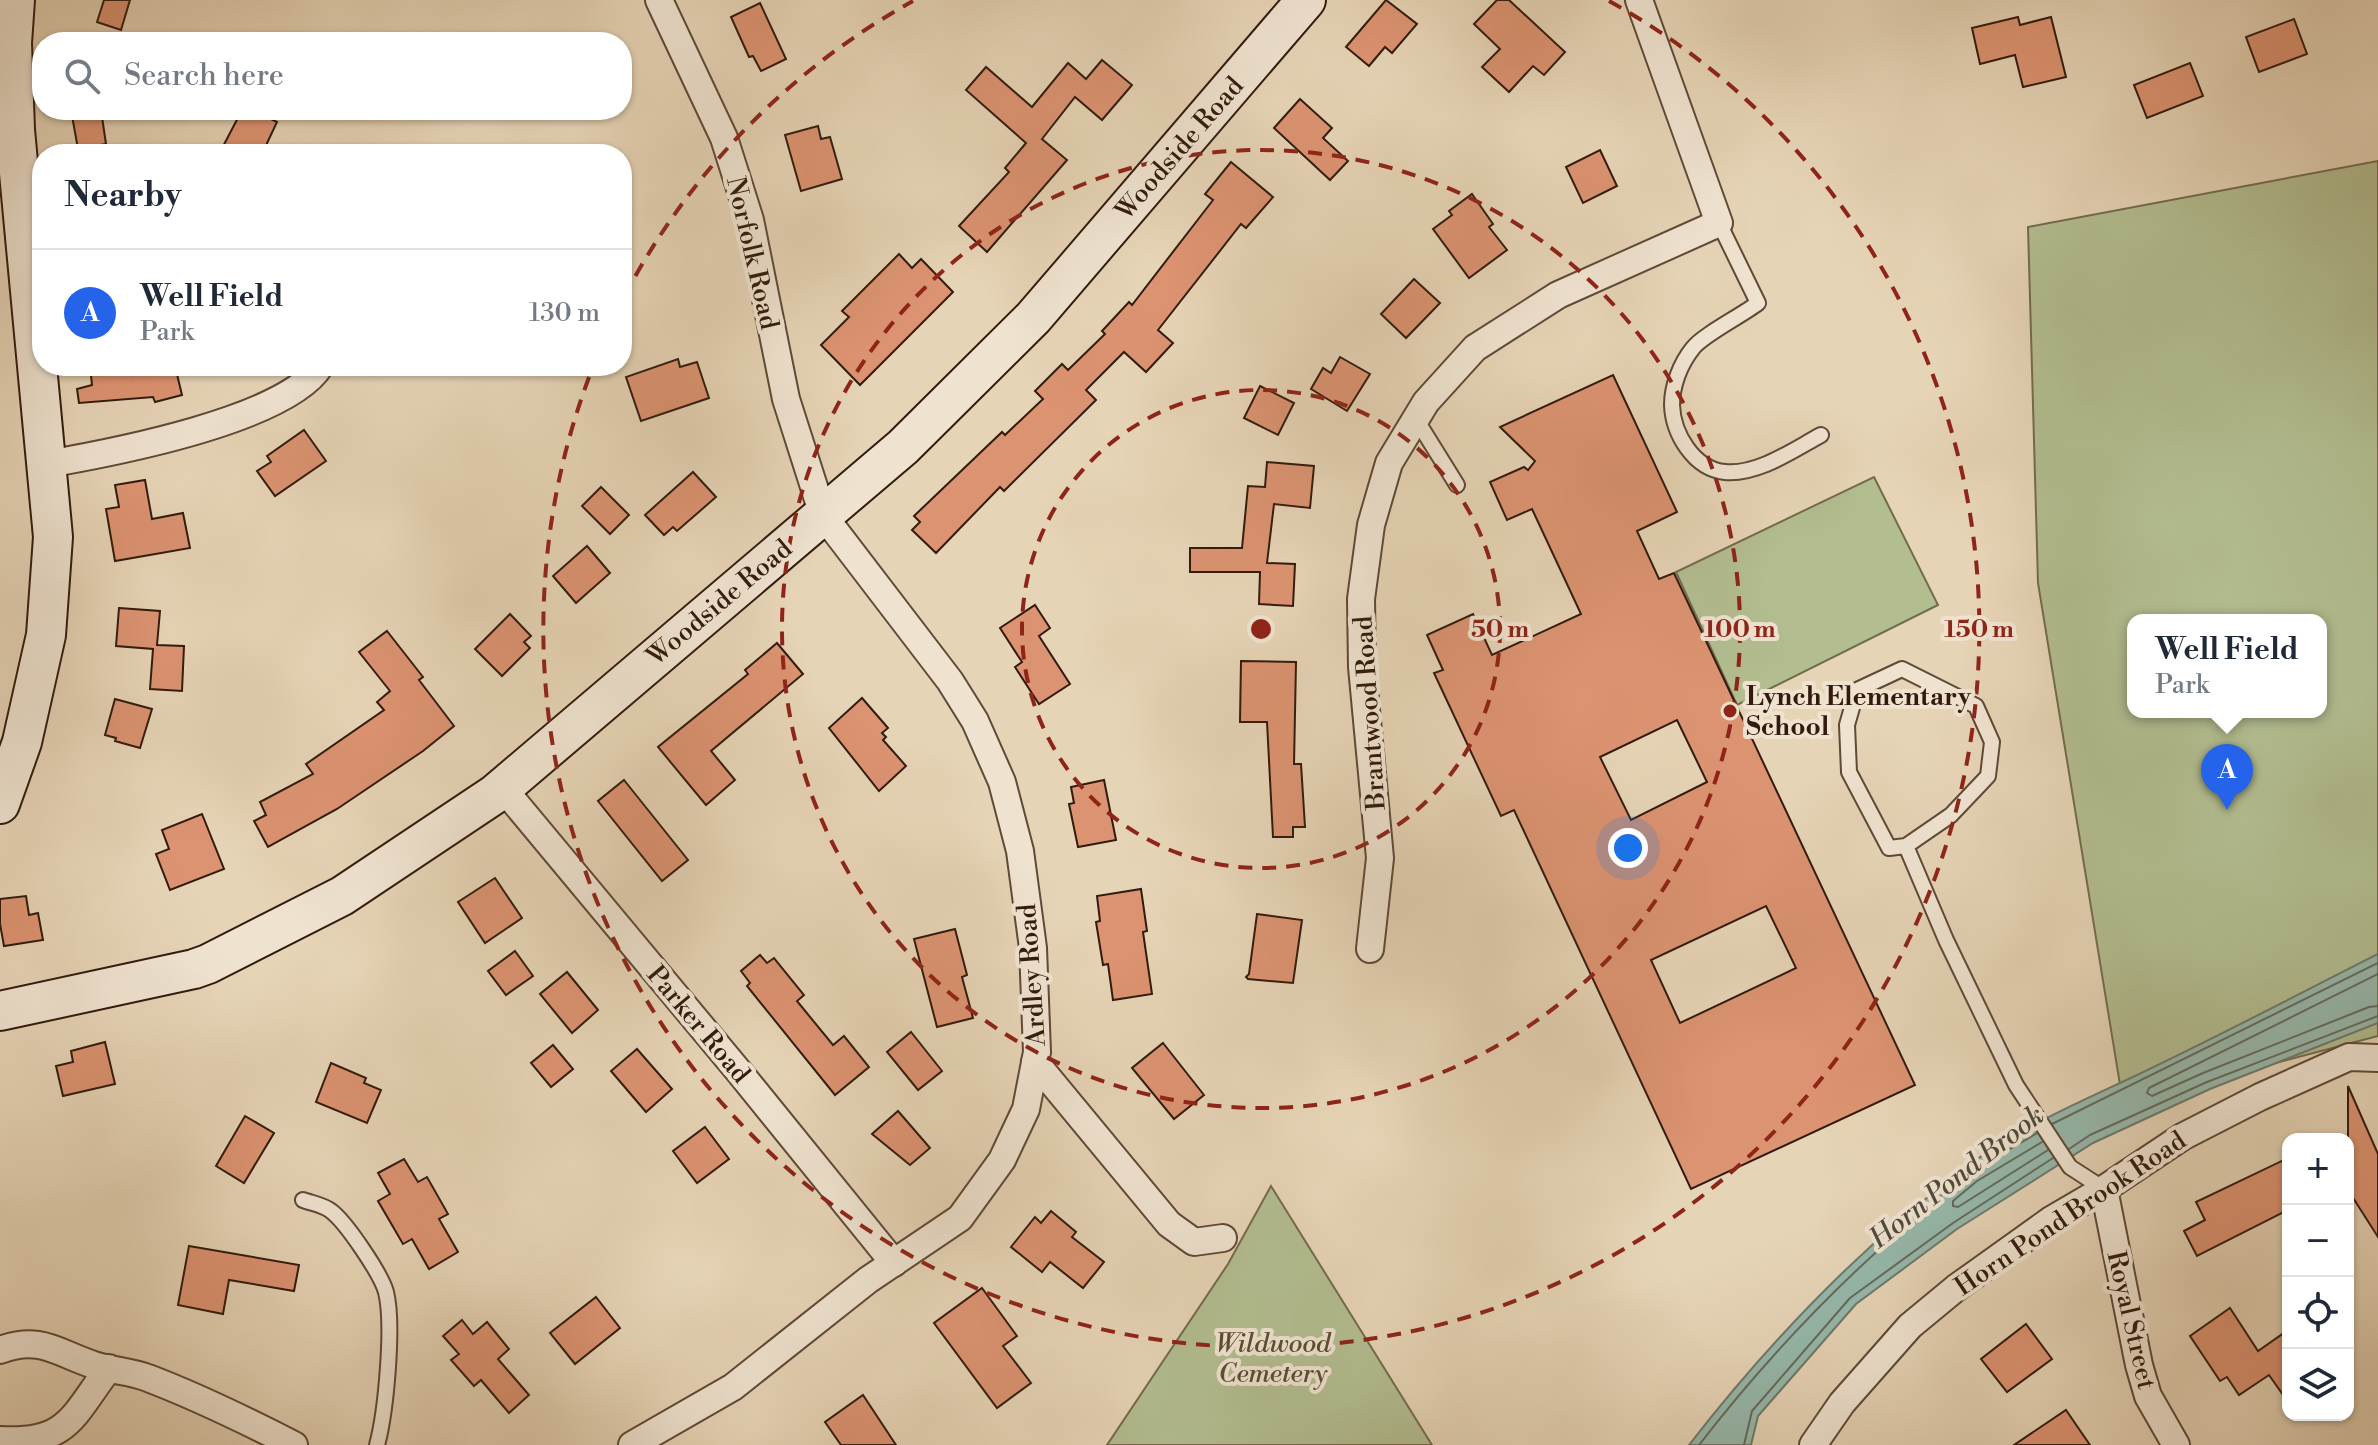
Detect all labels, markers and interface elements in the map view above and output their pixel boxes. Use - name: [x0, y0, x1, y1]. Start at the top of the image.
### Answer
- search box: [32, 32, 632, 120]
- icon: search: [60, 54, 104, 98]
- text: Search here: [124, 57, 284, 95]
- street label: Woodside Road: [1108, 70, 1251, 228]
- street label: Norfolk Road: [719, 174, 785, 333]
- text: Nearby: [64, 175, 182, 217]
- text: Well Field: [140, 278, 283, 316]
- text: A: [81, 297, 99, 329]
- text: 130 m: [529, 297, 600, 329]
- text: Park: [140, 316, 194, 348]
- street label: Woodside Road: [640, 533, 799, 673]
- popup: [2127, 614, 2327, 718]
- centre of rings: [1247, 615, 1275, 643]
- street label: Brantwood Road: [1347, 615, 1393, 812]
- text: 50 m: [1471, 615, 1529, 645]
- text: 100 m: [1704, 615, 1776, 645]
- text: 150 m: [1944, 615, 2014, 645]
- text: Well Field: [2155, 631, 2299, 669]
- text: Park: [2155, 669, 2209, 701]
- place label: Lynch Elementary School: [1746, 681, 1972, 743]
- marker: Lynch Elementary School: [1721, 702, 1739, 720]
- pin: A: [2201, 744, 2253, 810]
- your location: [1608, 828, 1648, 868]
- street label: Ardley Road: [1011, 902, 1053, 1048]
- street label: Parker Road: [640, 959, 757, 1090]
- water label: Horn Pond Brook: [1862, 1098, 2051, 1257]
- street label: Horn Pond Brook Road: [1949, 1124, 2192, 1303]
- map controls: [2282, 1133, 2354, 1421]
- button: +: [2282, 1133, 2354, 1205]
- button: −: [2282, 1205, 2354, 1277]
- street label: Royal Street: [2100, 1248, 2162, 1393]
- button: locate: [2282, 1277, 2354, 1349]
- park label: Wildwood Cemetery: [1215, 1328, 1332, 1390]
- button: layers: [2282, 1349, 2354, 1421]

